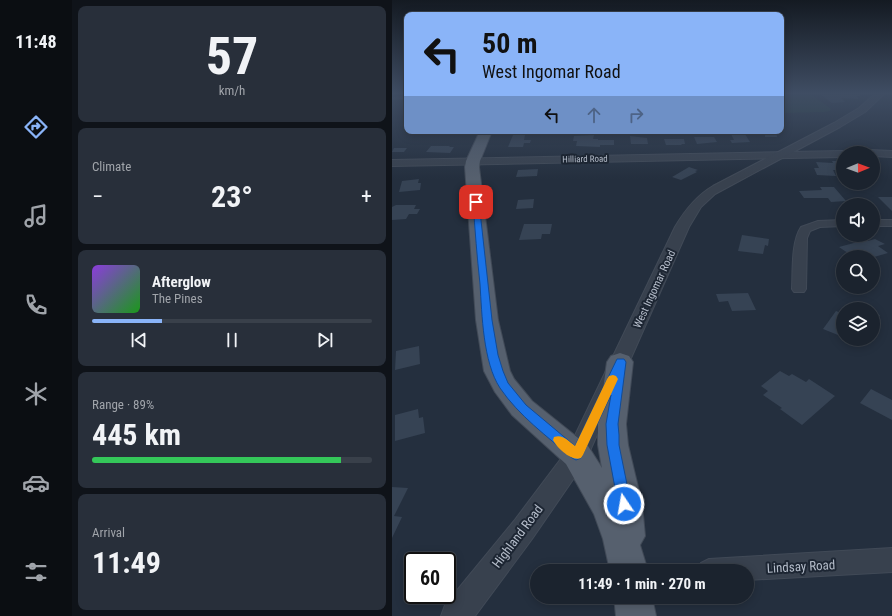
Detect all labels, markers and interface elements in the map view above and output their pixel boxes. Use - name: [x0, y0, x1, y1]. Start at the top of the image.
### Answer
- text: 57: [206, 26, 258, 87]
- text: 50 m: [482, 27, 538, 60]
- icon: left: [416, 28, 468, 80]
- text: 11:48: [15, 31, 57, 52]
- text: West Ingomar Road: [482, 61, 621, 82]
- text: km/h: [219, 83, 245, 98]
- icon: left: [541, 104, 563, 126]
- icon: ahead: [583, 104, 605, 126]
- icon: right: [625, 104, 647, 126]
- icon: directions: [22, 113, 50, 141]
- north arrow: [836, 146, 880, 190]
- map controls: [836, 146, 880, 346]
- street label: Hilliard Road: [562, 154, 608, 164]
- text: Climate: [92, 159, 131, 174]
- text: 23°: [211, 179, 253, 214]
- text: −: [92, 184, 103, 209]
- text: +: [361, 184, 372, 209]
- pin: [459, 185, 493, 219]
- icon: arrive: [465, 191, 487, 213]
- button: sound: [836, 198, 880, 242]
- icon: music: [22, 202, 50, 230]
- street label: West Ingomar Road: [631, 248, 678, 330]
- button: search: [836, 250, 880, 294]
- text: Afterglow: [152, 273, 211, 291]
- icon: phone: [22, 291, 50, 319]
- text: The Pines: [152, 291, 203, 306]
- button: layers: [836, 302, 880, 346]
- icon: previous: [128, 329, 150, 351]
- icon: pause: [221, 329, 243, 351]
- icon: next: [314, 329, 336, 351]
- icon: climate: [22, 380, 50, 408]
- text: Range · 89%: [92, 397, 154, 412]
- text: 445 km: [92, 417, 181, 452]
- icon: car: [22, 469, 50, 497]
- position arrow: [603, 483, 645, 525]
- street label: Highland Road: [489, 502, 546, 571]
- text: Arrival: [92, 525, 125, 540]
- text: 11:49: [92, 545, 161, 580]
- speed limit sign: 60: [404, 552, 456, 604]
- street label: Lindsay Road: [766, 557, 836, 576]
- icon: filters: [22, 558, 50, 586]
- text: 11:49 · 1 min · 270 m: [578, 575, 706, 593]

